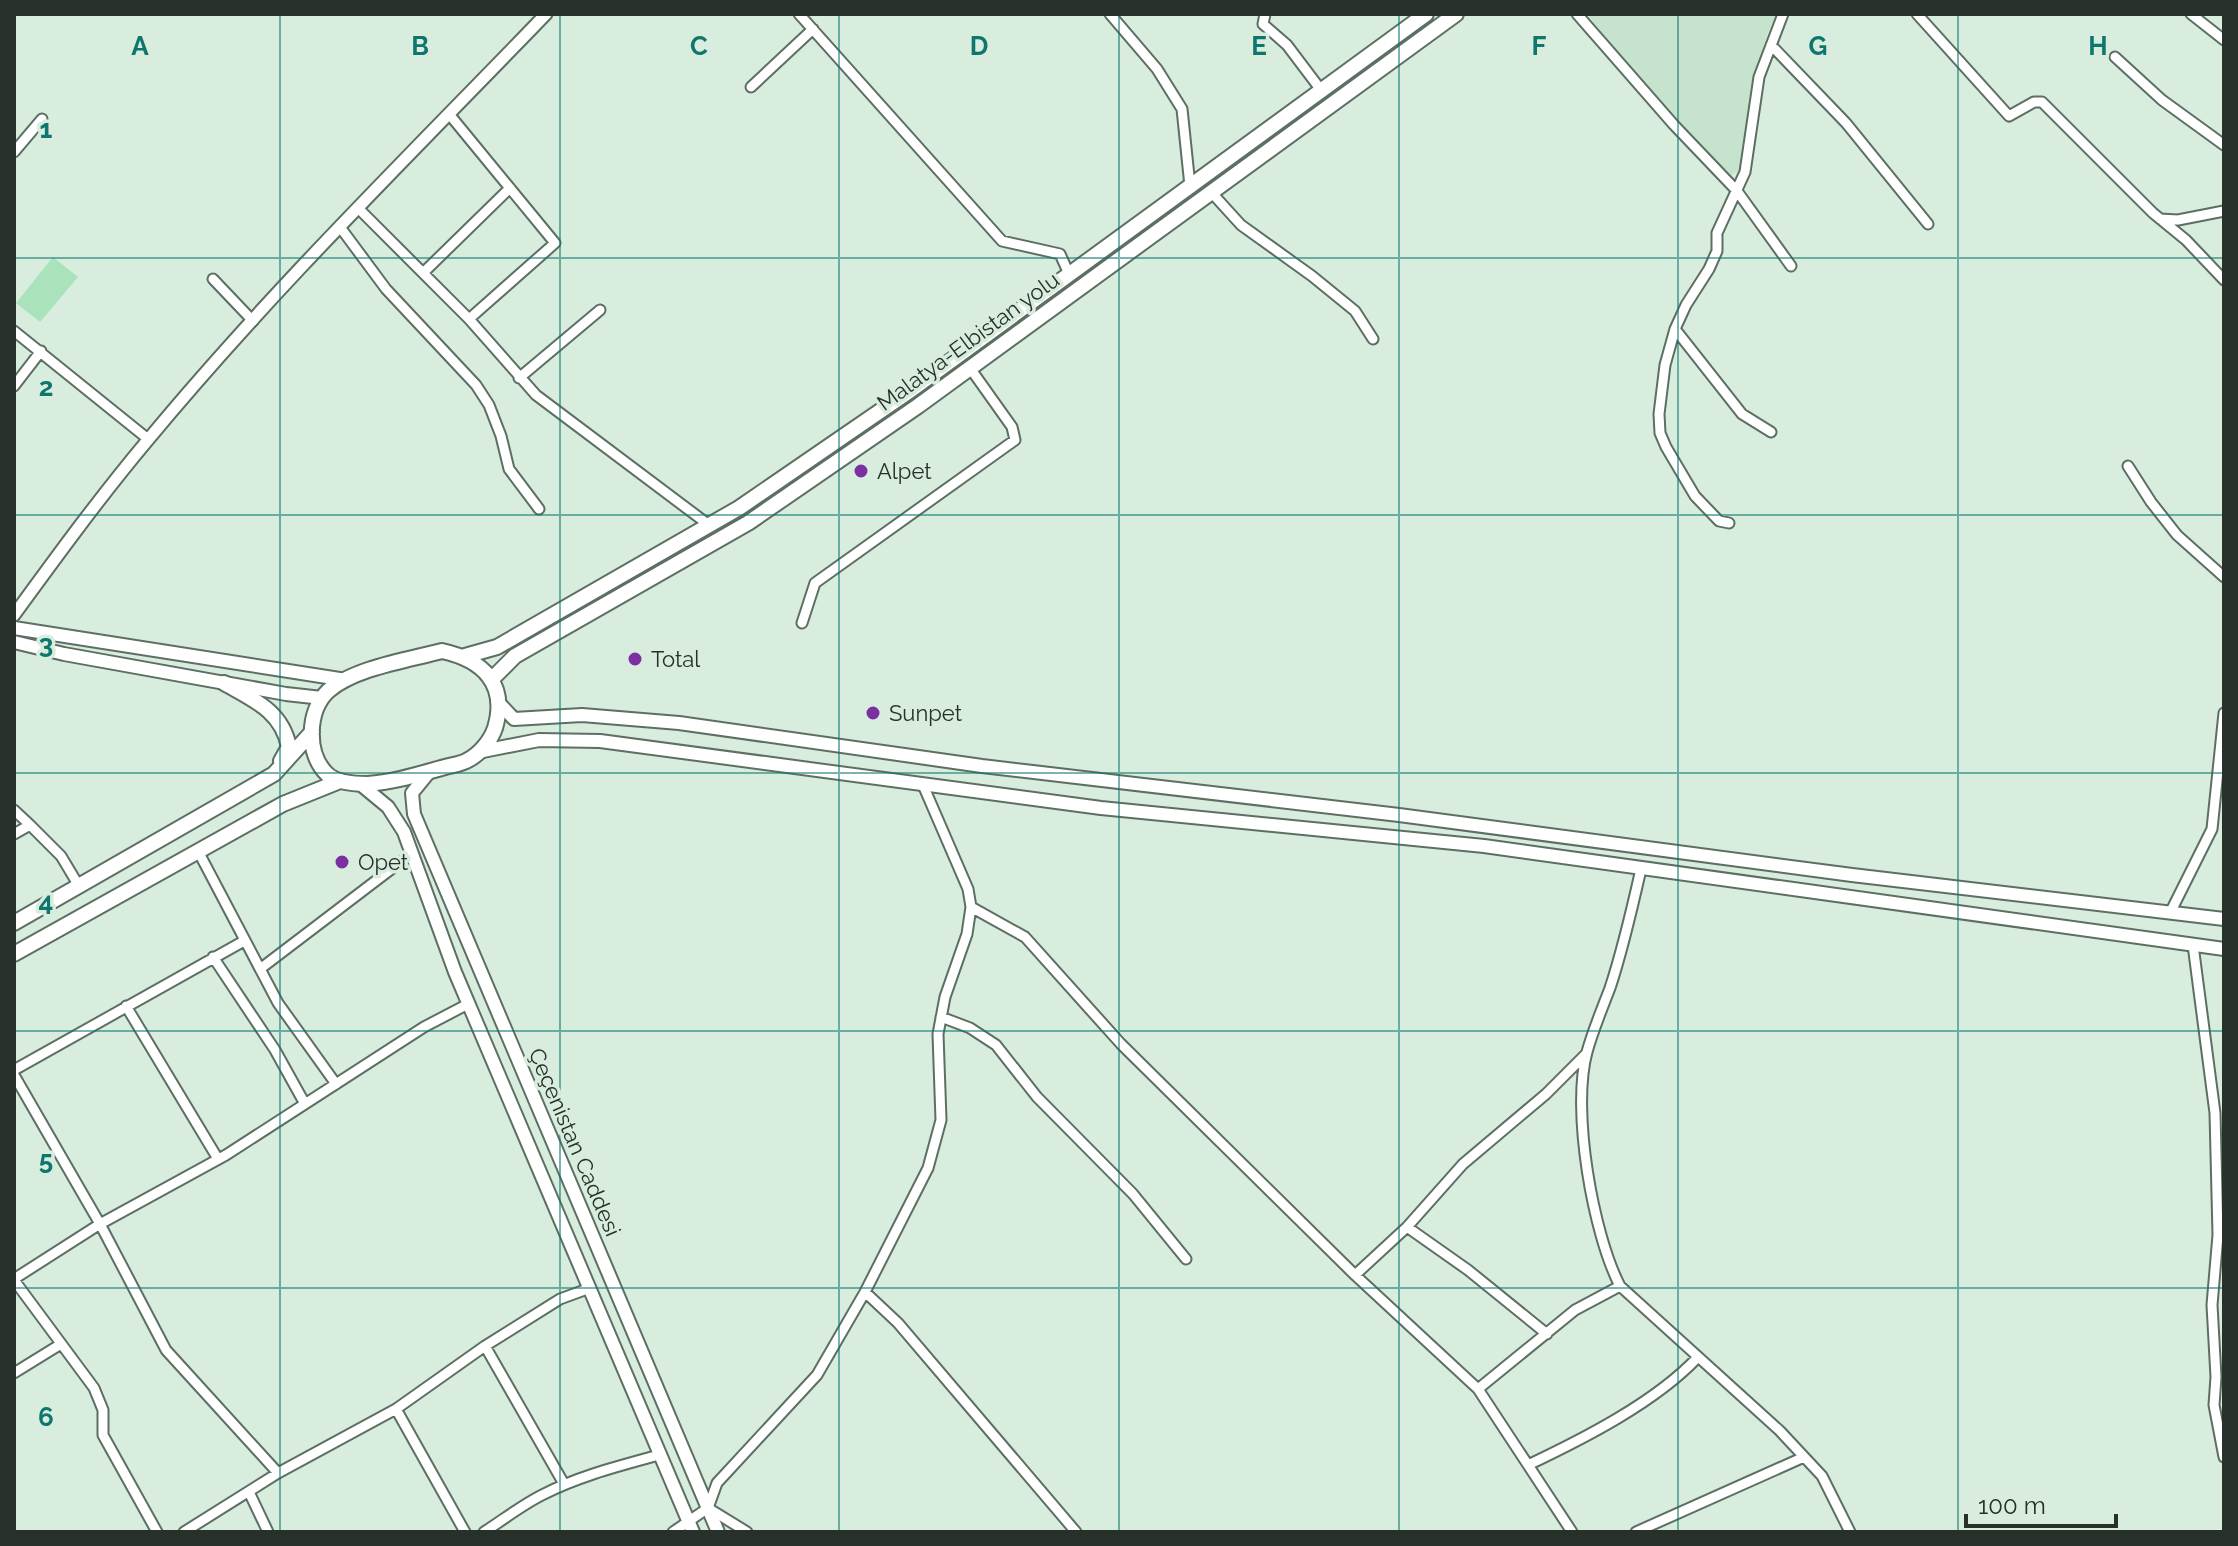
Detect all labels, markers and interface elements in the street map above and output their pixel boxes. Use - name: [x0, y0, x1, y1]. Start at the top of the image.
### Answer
- text: A: [131, 31, 149, 61]
- text: B: [411, 31, 429, 61]
- text: C: [690, 31, 708, 61]
- text: D: [970, 31, 988, 61]
- text: E: [1251, 31, 1267, 61]
- text: F: [1532, 31, 1547, 61]
- text: G: [1809, 31, 1827, 61]
- text: H: [2088, 31, 2108, 61]
- text: 1: [40, 114, 53, 144]
- street label: Malatya-Elbistan yolu: [872, 266, 1064, 416]
- text: 2: [39, 372, 53, 402]
- place label: Alpet: [877, 458, 932, 484]
- marker: Alpet: [852, 462, 870, 480]
- text: 3: [39, 629, 53, 659]
- place label: Total: [651, 646, 700, 672]
- marker: Total: [626, 650, 644, 668]
- place label: Sunpet: [889, 700, 963, 726]
- marker: Sunpet: [864, 704, 882, 722]
- place label: Opet: [358, 849, 409, 875]
- marker: Opet: [333, 853, 351, 871]
- text: 4: [39, 887, 53, 917]
- street label: Çeçenistan Caddesi: [524, 1044, 626, 1240]
- text: 5: [39, 1145, 53, 1175]
- text: 6: [38, 1402, 54, 1432]
- scale bar: [1966, 1478, 2116, 1528]
- text: 100 m: [1978, 1491, 2046, 1520]

